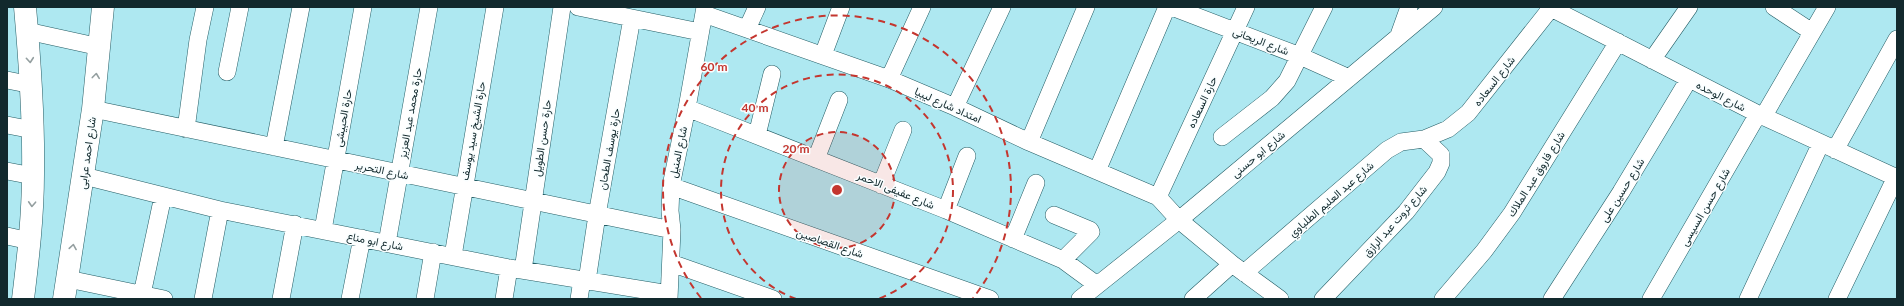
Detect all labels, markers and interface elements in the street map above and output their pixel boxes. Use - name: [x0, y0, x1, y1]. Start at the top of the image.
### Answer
- street label: شارع الريحانى: [1231, 24, 1291, 59]
- street label: شارع السعاده: [1470, 53, 1519, 109]
- one-way arrow: [25, 57, 34, 63]
- text: 60 m: [701, 59, 727, 74]
- street label: حارة محمد عبد العزيز: [395, 66, 425, 160]
- one-way arrow: [92, 73, 101, 79]
- street label: حارة السعاده: [1184, 74, 1220, 130]
- street label: شارع الوحده: [1693, 78, 1748, 116]
- street label: حارة الشيخ سيد يوسف: [457, 80, 490, 182]
- street label: امتداد شارع ليبيا: [912, 84, 984, 127]
- street label: حارة الحبيشى: [331, 88, 355, 148]
- street label: حارة حسن الطويل: [530, 99, 554, 177]
- text: 40 m: [742, 100, 768, 115]
- street label: حارة يوسف الطحان: [595, 107, 623, 191]
- street label: شارع احمد عرابى: [75, 116, 100, 190]
- street label: شارع المنيل: [666, 125, 691, 179]
- street label: شارع ابو حسنى: [1228, 127, 1289, 181]
- street label: شارع فاروق عبد الملاك: [1504, 128, 1569, 220]
- text: 20 m: [783, 141, 809, 156]
- street label: شارع حسين على: [1597, 155, 1648, 225]
- street label: شارع التحرير: [353, 157, 410, 184]
- street label: شارع عبد العليم الطلباوي: [1285, 158, 1379, 242]
- street label: شارع حسن السيسى: [1677, 165, 1734, 249]
- street label: شارع عفيفى الاحمر: [854, 168, 937, 213]
- street label: شارع ثروت عبد الرازق: [1360, 182, 1431, 260]
- centre of rings: [830, 183, 844, 197]
- one-way arrow: [28, 201, 36, 207]
- street label: شارع القصاصين: [794, 225, 866, 262]
- street label: شارع ابو مناع: [345, 229, 405, 254]
- one-way arrow: [68, 244, 77, 250]

